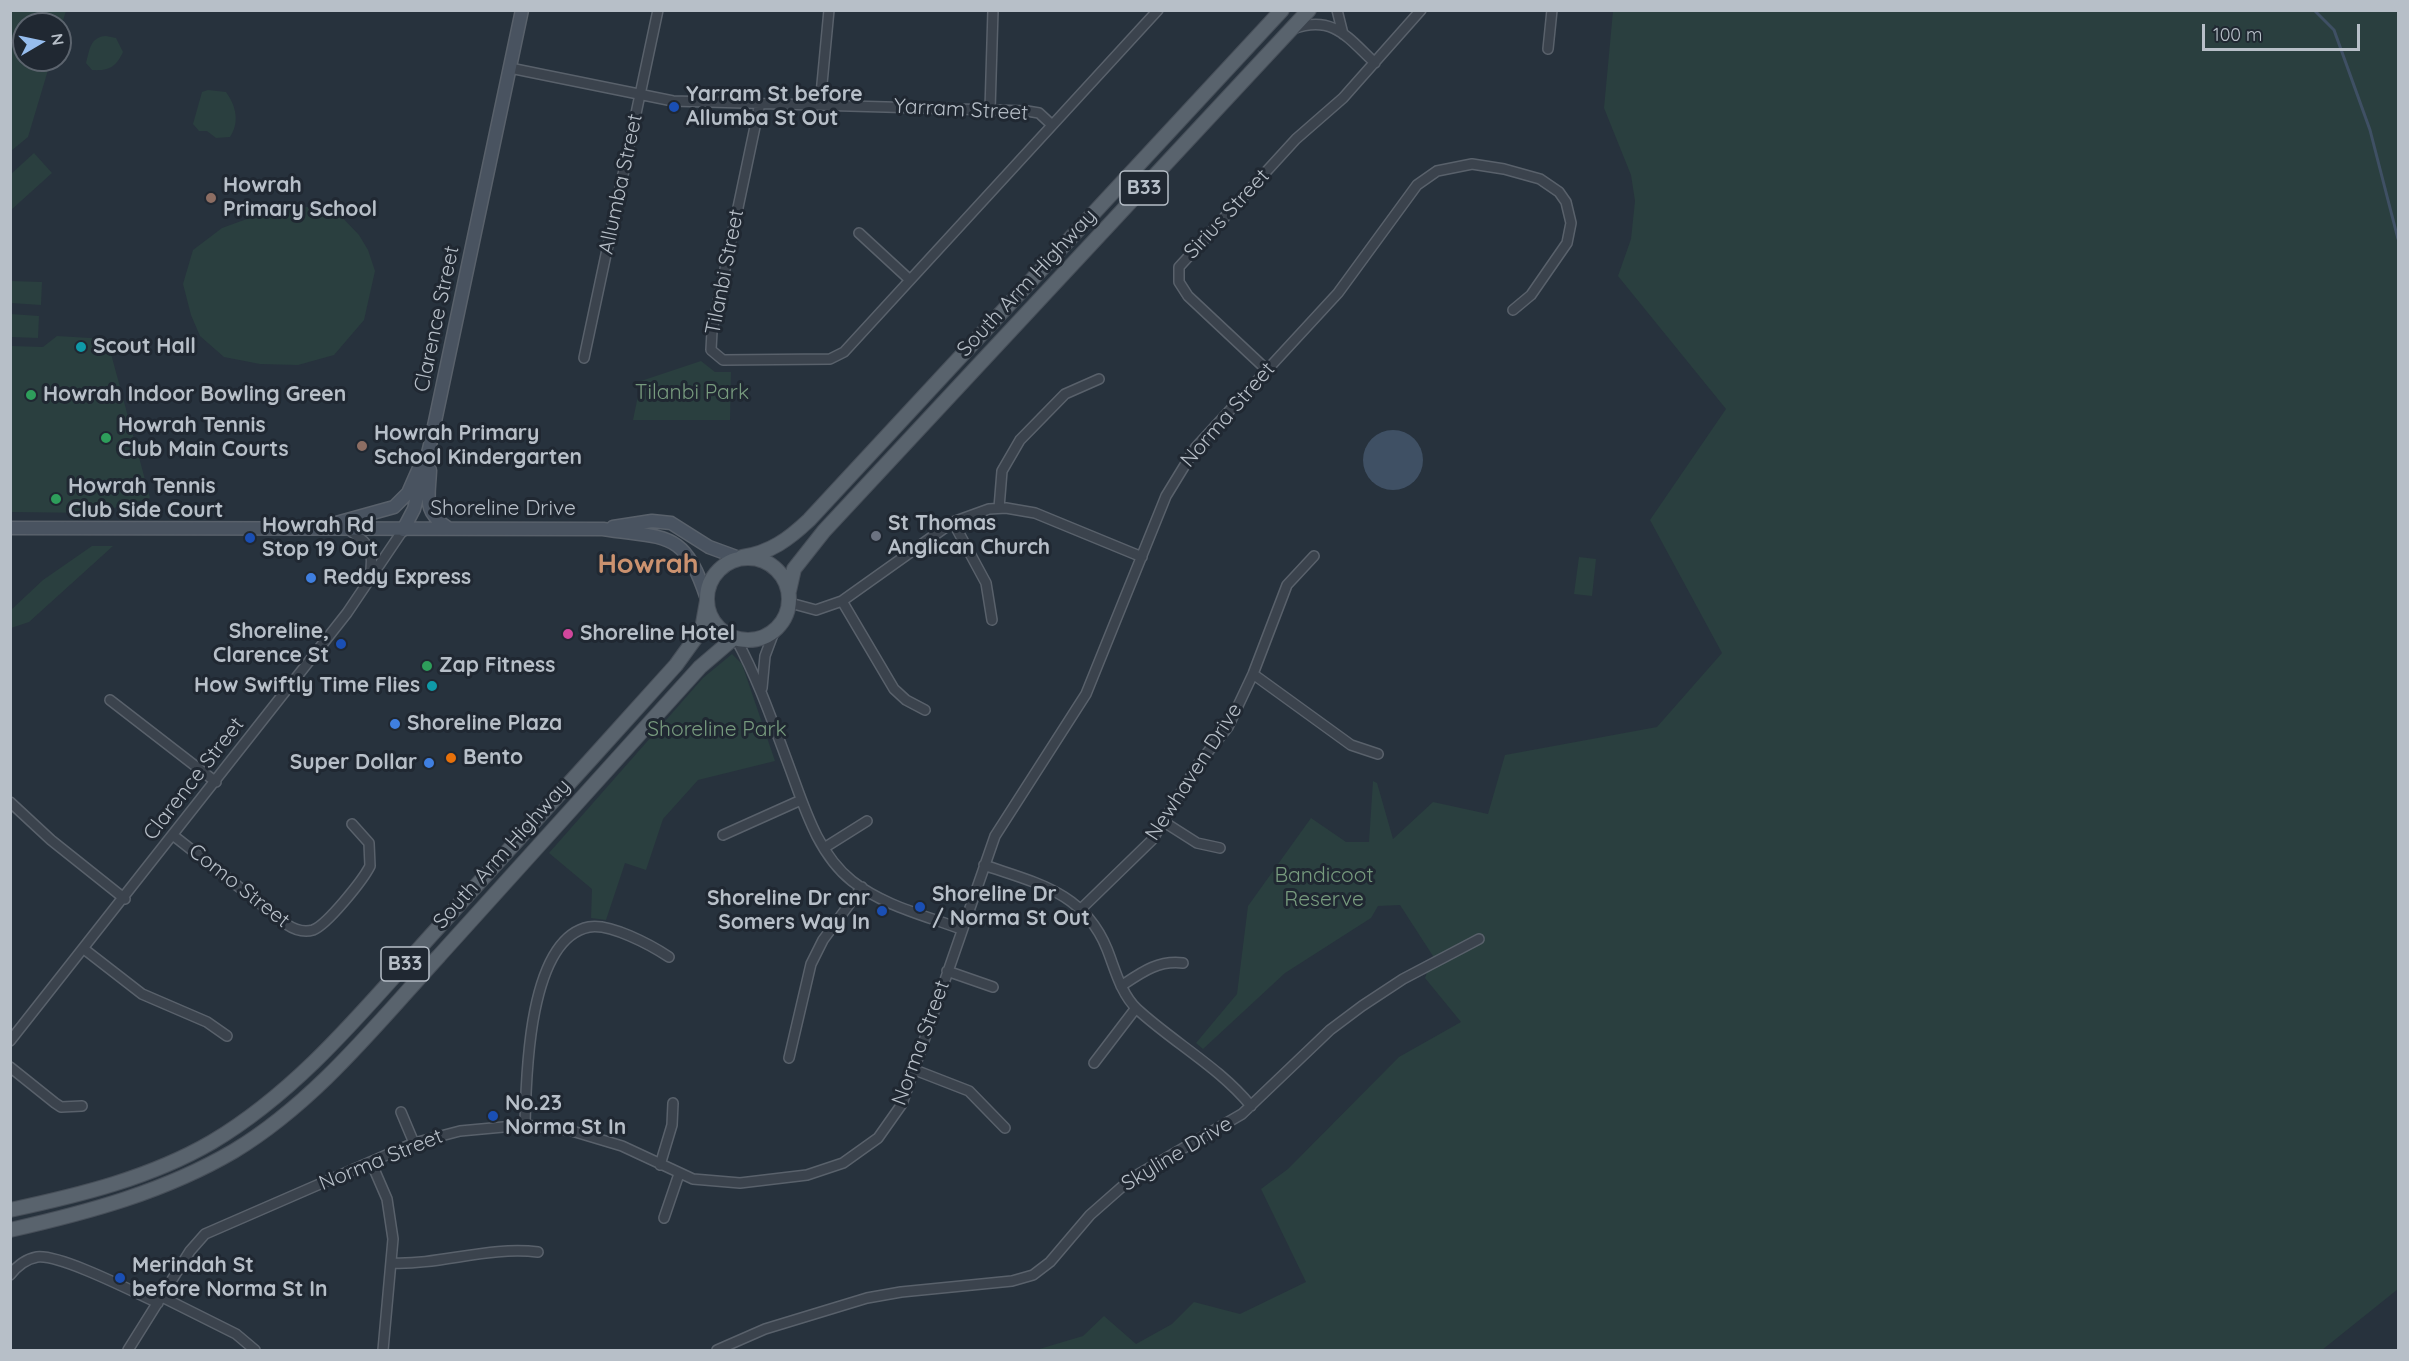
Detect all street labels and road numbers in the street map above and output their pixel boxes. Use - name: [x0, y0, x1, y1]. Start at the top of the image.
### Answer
- street label: Yarram Street: [893, 94, 1029, 126]
- street label: Allumba Street: [594, 112, 648, 256]
- street label: Sirius Street: [1179, 164, 1275, 264]
- road number: B33: [1120, 171, 1168, 205]
- street label: South Arm Highway: [952, 204, 1102, 362]
- street label: Tilanbi Street: [700, 207, 750, 337]
- street label: Clarence Street: [409, 244, 465, 394]
- street label: Norma Street: [1175, 357, 1281, 473]
- street label: Shoreline Drive: [430, 496, 576, 522]
- street label: Newhaven Drive: [1140, 699, 1248, 845]
- street label: Clarence Street: [138, 713, 250, 845]
- street label: South Arm Highway: [428, 774, 576, 934]
- street label: Como Street: [183, 839, 295, 933]
- road number: B33: [381, 947, 429, 981]
- street label: Norma Street: [887, 977, 955, 1109]
- street label: Skyline Drive: [1117, 1111, 1237, 1197]
- street label: Norma Street: [316, 1124, 446, 1196]

